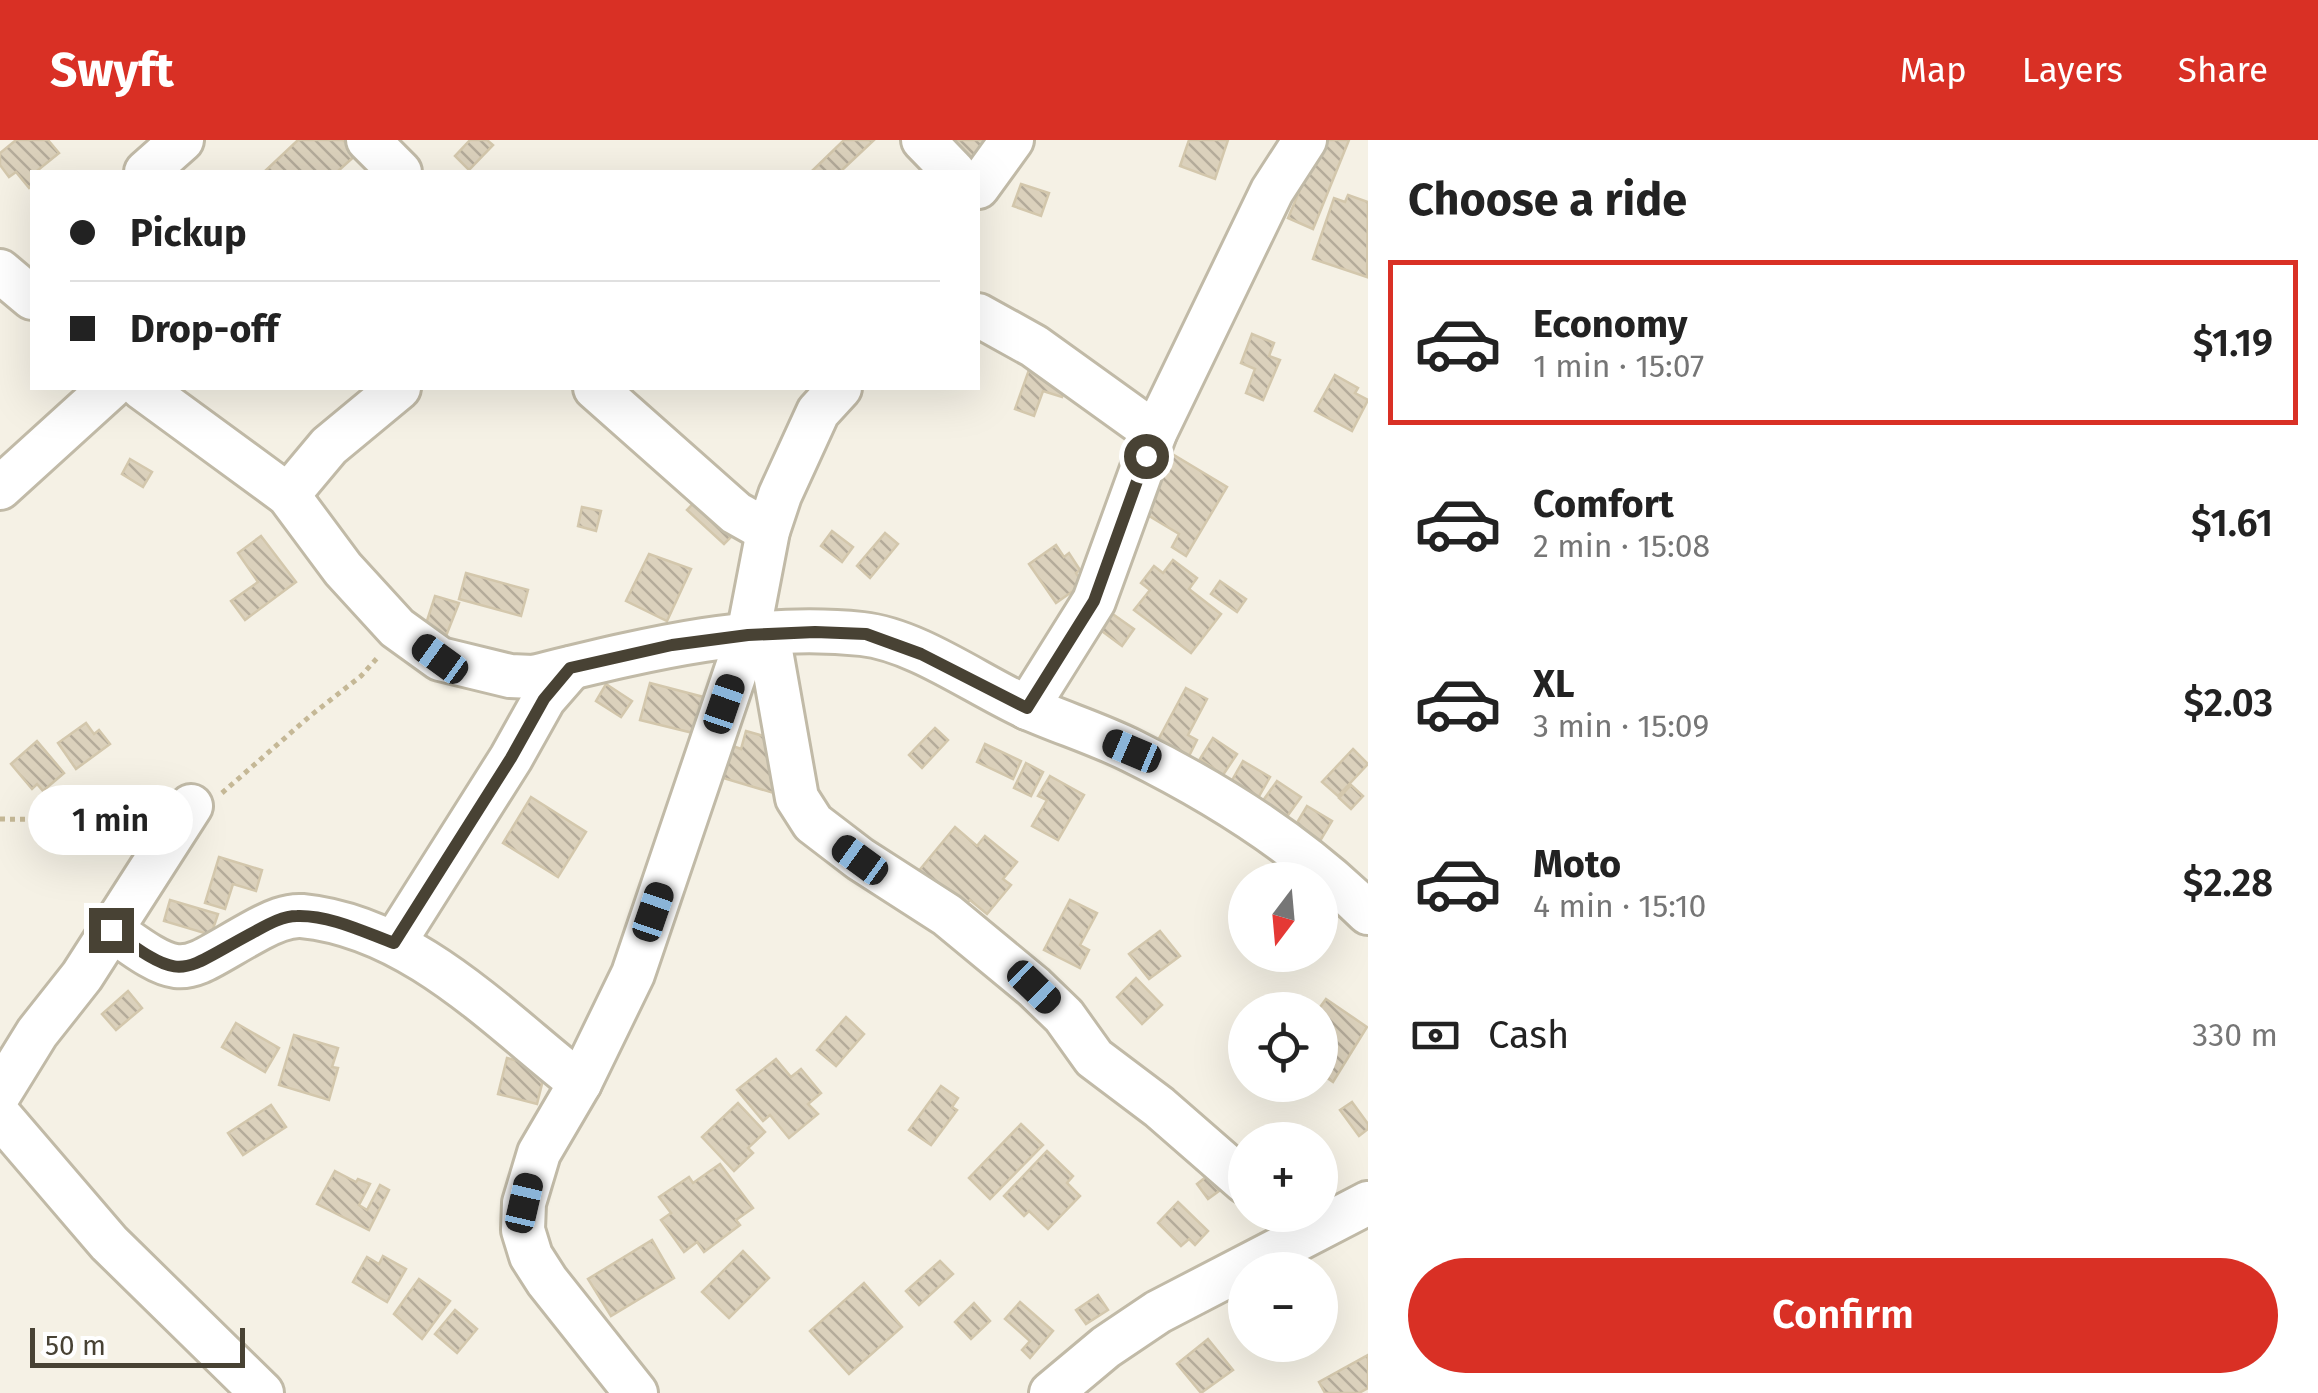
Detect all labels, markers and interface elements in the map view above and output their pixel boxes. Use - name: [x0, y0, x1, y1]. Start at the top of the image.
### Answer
- text: Swyft: [50, 41, 174, 99]
- text: Map: [1900, 49, 1967, 91]
- text: Layers: [2022, 49, 2123, 91]
- text: Share: [2178, 49, 2268, 91]
- text: Choose a ride: [1408, 173, 1687, 227]
- text: Pickup: [130, 210, 247, 256]
- icon: car: [1413, 298, 1503, 388]
- text: Economy: [1533, 301, 1688, 347]
- text: Drop-off: [130, 306, 278, 352]
- text: $1.19: [2193, 320, 2273, 366]
- text: 1 min · 15:07: [1533, 347, 1704, 385]
- route start: [1124, 434, 1169, 479]
- icon: car: [1413, 478, 1503, 568]
- text: Comfort: [1533, 481, 1674, 527]
- text: $1.61: [2191, 500, 2273, 546]
- text: 2 min · 15:08: [1533, 527, 1710, 565]
- car: [407, 629, 473, 689]
- icon: car: [1413, 658, 1503, 748]
- text: XL: [1533, 661, 1575, 707]
- car: [700, 671, 748, 737]
- text: $2.03: [2183, 680, 2273, 726]
- text: 3 min · 15:09: [1533, 707, 1709, 745]
- car: [1099, 725, 1165, 777]
- callout: 1 min: [28, 785, 194, 855]
- text: 1 min: [72, 801, 149, 839]
- car: [827, 830, 893, 890]
- icon: car: [1413, 838, 1503, 928]
- text: Moto: [1533, 841, 1621, 887]
- text: $2.28: [2183, 860, 2273, 906]
- north arrow: [1228, 862, 1338, 972]
- map controls: [1228, 862, 1338, 1362]
- car: [629, 879, 677, 945]
- text: 4 min · 15:10: [1533, 887, 1706, 925]
- route end: [89, 908, 134, 953]
- car: [1002, 955, 1066, 1019]
- button: locate: [1228, 992, 1338, 1102]
- icon: cash: [1408, 1008, 1463, 1063]
- text: Cash: [1488, 1012, 1569, 1058]
- text: 330 m: [2192, 1016, 2278, 1054]
- button: +: [1228, 1122, 1338, 1232]
- car: [503, 1170, 545, 1236]
- button: −: [1228, 1252, 1338, 1362]
- button: Confirm: [1408, 1258, 2278, 1373]
- scale bar: [30, 1323, 245, 1368]
- text: 50 m: [45, 1329, 106, 1362]

